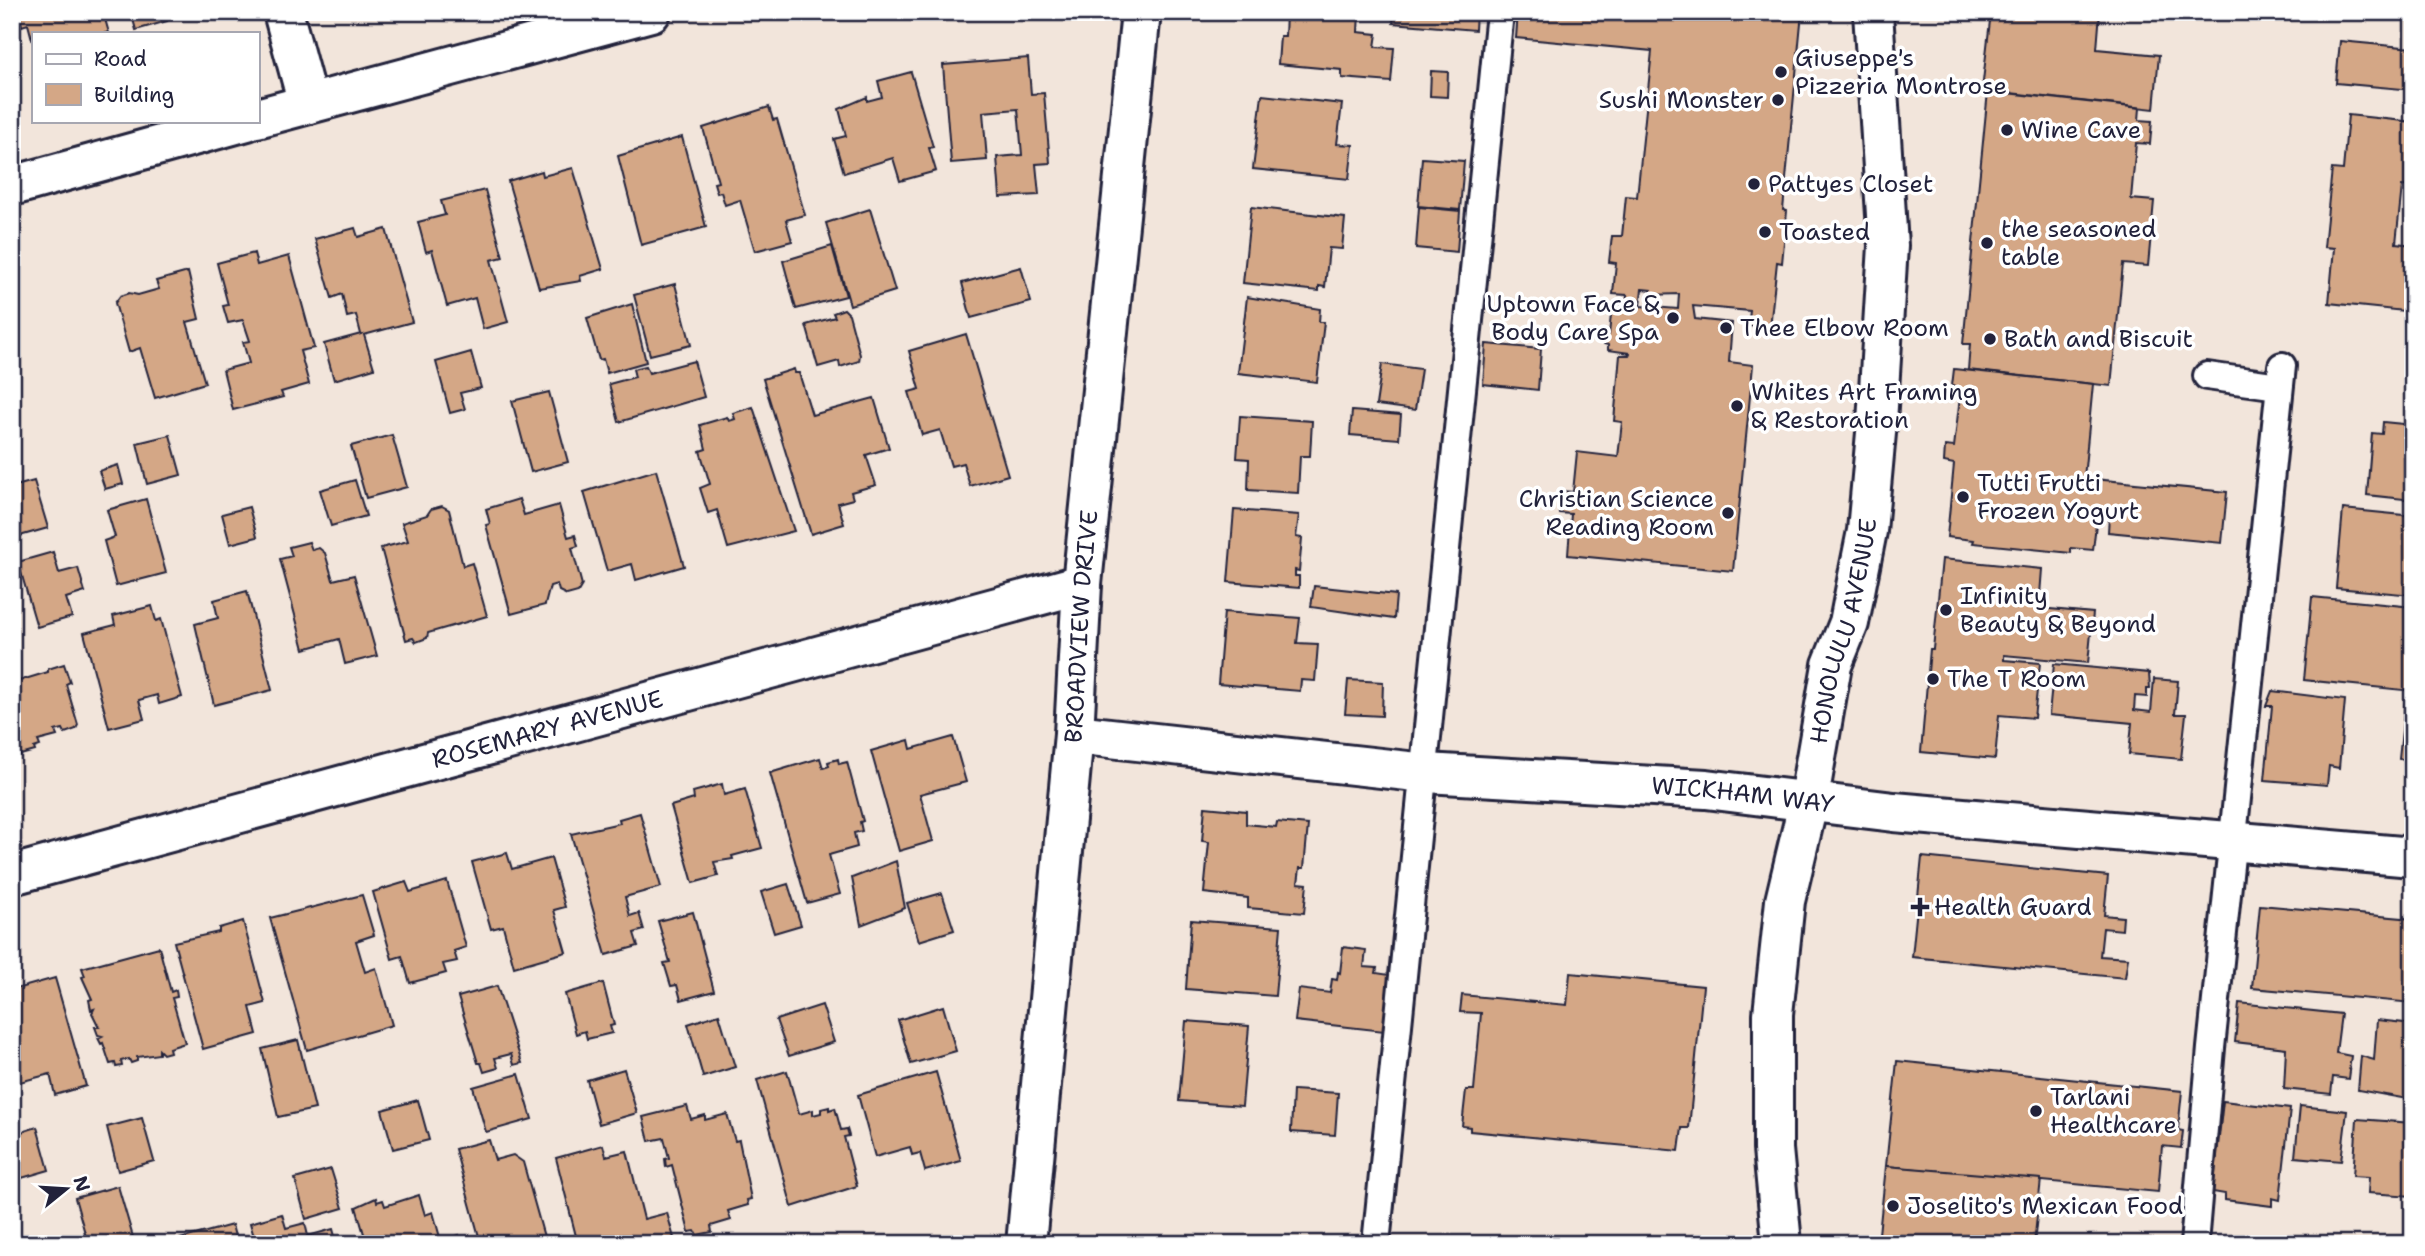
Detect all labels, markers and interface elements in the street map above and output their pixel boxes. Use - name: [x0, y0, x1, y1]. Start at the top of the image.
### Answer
- legend: [32, 32, 259, 122]
- place label: Giuseppe's Pizzeria Montrose: [1795, 42, 2007, 102]
- text: Road: [94, 45, 147, 73]
- marker: Giuseppe's Pizzeria Montrose: [1773, 64, 1789, 80]
- text: Building: [94, 81, 174, 109]
- place label: Sushi Monster: [1599, 84, 1764, 116]
- marker: Sushi Monster: [1770, 92, 1786, 108]
- place label: Wine Cave: [2021, 114, 2141, 146]
- marker: Wine Cave: [1999, 122, 2015, 138]
- place label: Pattyes Closet: [1768, 168, 1933, 200]
- marker: Pattyes Closet: [1746, 176, 1762, 192]
- place label: the seasoned table: [2001, 213, 2156, 273]
- place label: Toasted: [1779, 216, 1870, 248]
- marker: Toasted: [1757, 224, 1773, 240]
- marker: the seasoned table: [1979, 235, 1995, 251]
- place label: Uptown Face & Body Care Spa: [1486, 288, 1660, 348]
- marker: Uptown Face & Body Care Spa: [1665, 310, 1681, 326]
- place label: Thee Elbow Room: [1740, 312, 1949, 344]
- marker: Thee Elbow Room: [1718, 320, 1734, 336]
- place label: Bath and Biscuit: [2004, 323, 2193, 355]
- marker: Bath and Biscuit: [1982, 331, 1998, 347]
- place label: Whites Art Framing & Restoration: [1751, 376, 1977, 436]
- marker: Whites Art Framing & Restoration: [1729, 398, 1745, 414]
- place label: Tutti Frutti Frozen Yogurt: [1977, 467, 2139, 527]
- place label: Christian Science Reading Room: [1519, 483, 1714, 543]
- marker: Tutti Frutti Frozen Yogurt: [1955, 489, 1971, 505]
- marker: Christian Science Reading Room: [1720, 505, 1736, 521]
- street label: BROADVIEW DRIVE: [1057, 508, 1106, 745]
- street label: HONOLULU AVENUE: [1803, 517, 1884, 746]
- place label: Infinity Beauty & Beyond: [1960, 580, 2156, 640]
- marker: Infinity Beauty & Beyond: [1938, 602, 1954, 618]
- place label: The T Room: [1947, 663, 2086, 695]
- marker: The T Room: [1925, 671, 1941, 687]
- street label: ROSEMARY AVENUE: [429, 683, 667, 776]
- street label: WICKHAM WAY: [1651, 770, 1837, 821]
- place label: Health Guard: [1934, 891, 2092, 923]
- marker: Health Guard: [1912, 899, 1928, 915]
- place label: Tarlani Healthcare: [2050, 1081, 2177, 1141]
- marker: Tarlani Healthcare: [2028, 1103, 2044, 1119]
- north arrow: [32, 1154, 102, 1224]
- text: N: [67, 1173, 96, 1195]
- place label: Joselito's Mexican Food: [1907, 1190, 2183, 1222]
- marker: Joselito's Mexican Food: [1885, 1198, 1901, 1214]

